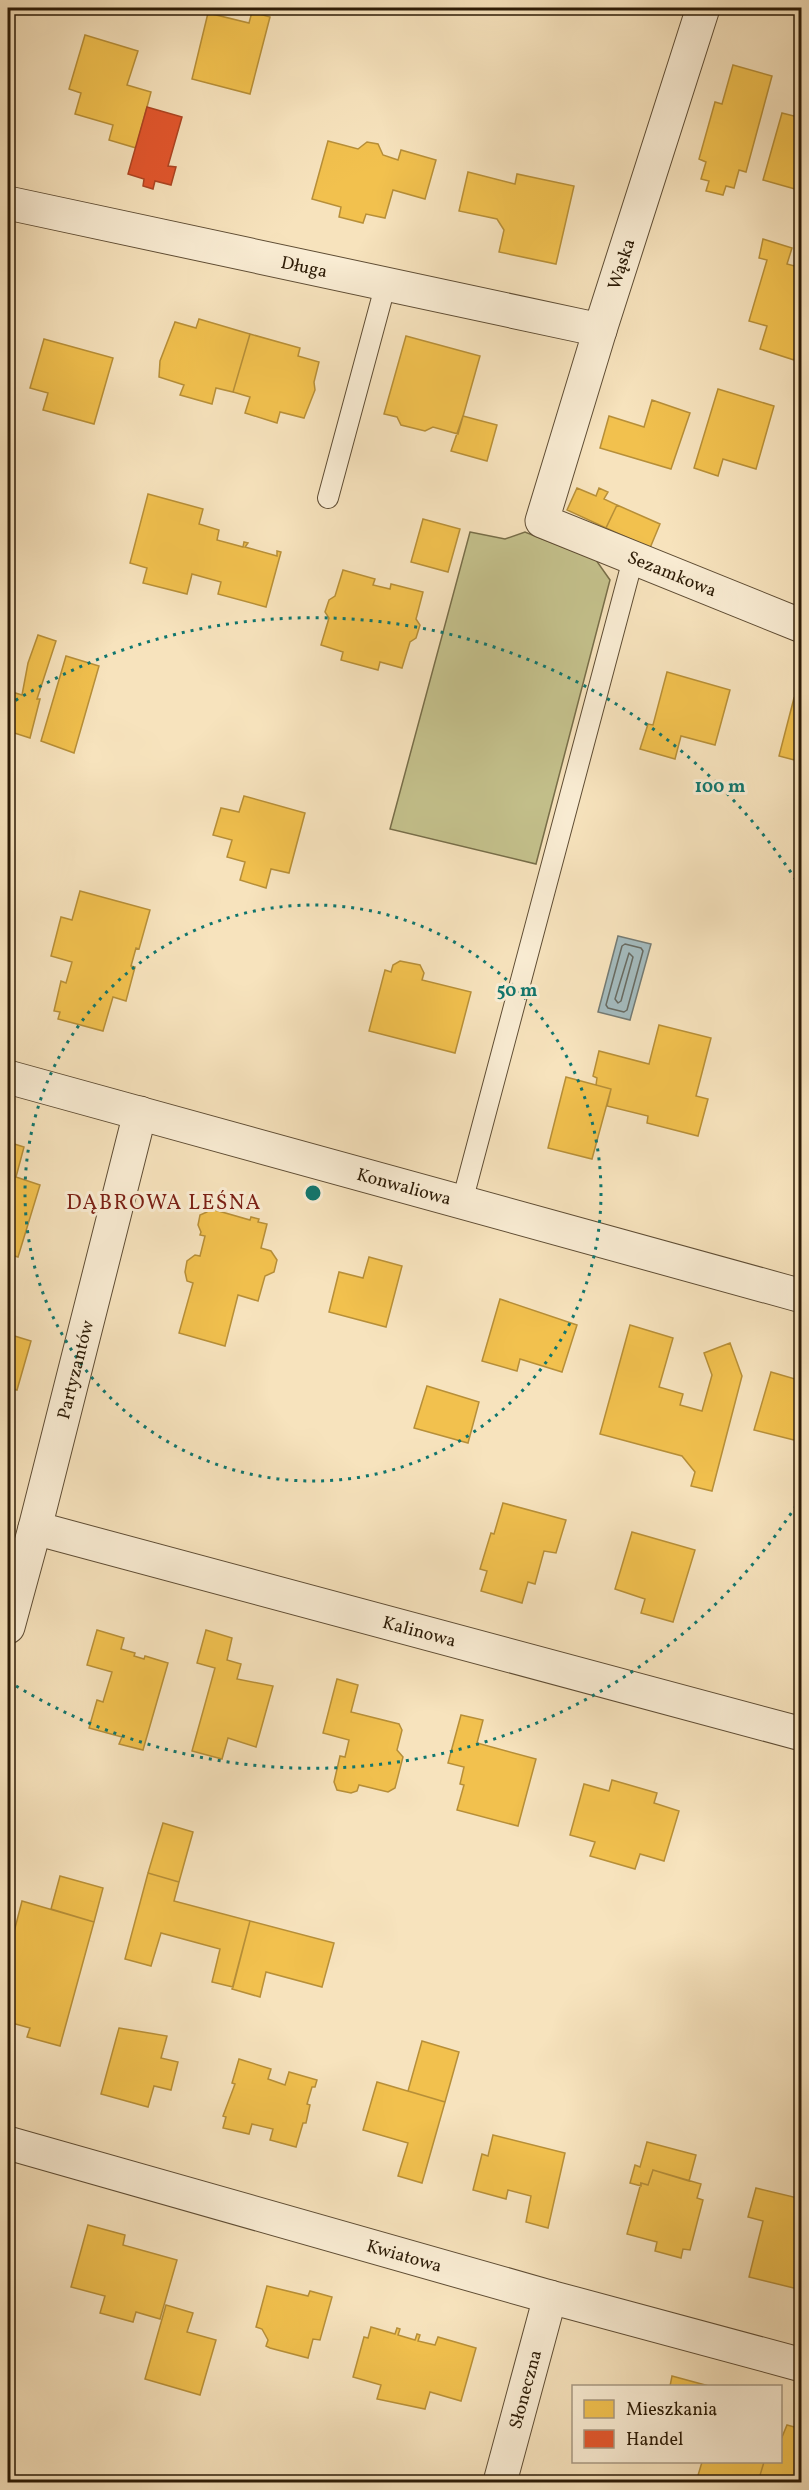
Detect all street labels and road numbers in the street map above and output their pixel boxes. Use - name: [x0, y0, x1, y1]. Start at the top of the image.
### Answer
- street label: Wąska: [602, 236, 642, 293]
- street label: Długa: [278, 251, 330, 285]
- street label: Sezamkowa: [623, 546, 720, 604]
- street label: Konwaliowa: [354, 1163, 454, 1213]
- street label: Partyzantów: [52, 1318, 101, 1422]
- street label: Kalinowa: [379, 1611, 459, 1654]
- street label: Kwiatowa: [363, 2234, 445, 2280]
- street label: Słoneczna: [504, 2347, 549, 2432]

